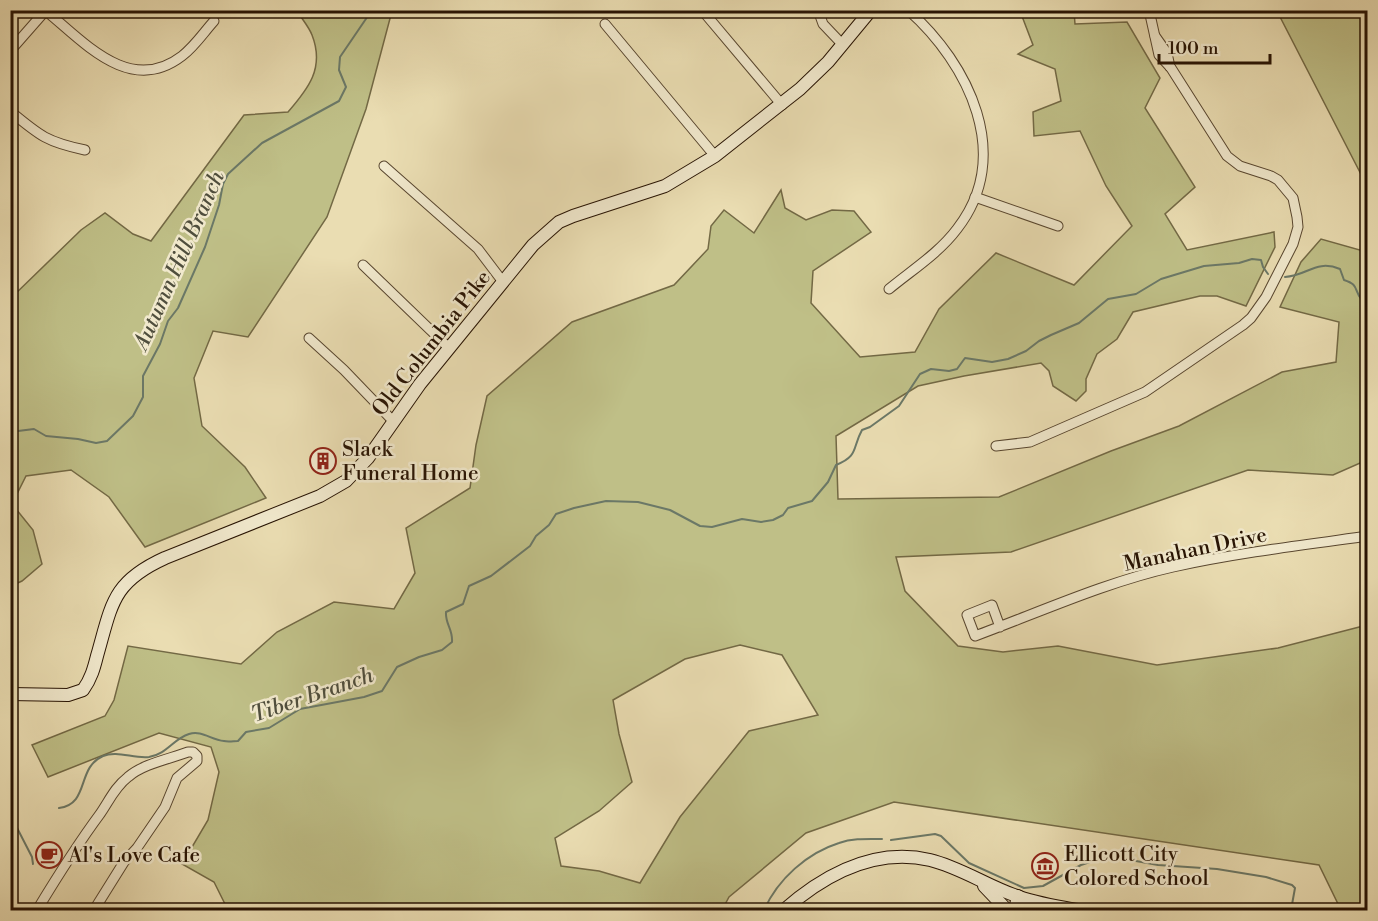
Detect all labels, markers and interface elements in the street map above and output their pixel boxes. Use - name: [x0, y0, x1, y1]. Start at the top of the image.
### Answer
- scale bar: [1159, 27, 1270, 65]
- text: 100 m: [1168, 37, 1219, 60]
- water label: Autumn Hill Branch: [127, 166, 231, 356]
- street label: Old Columbia Pike: [367, 265, 497, 422]
- place label: Slack Funeral Home: [342, 437, 479, 487]
- building icon: Slack Funeral Home: [308, 446, 338, 476]
- street label: Manahan Drive: [1121, 522, 1269, 578]
- water label: Tiber Branch: [248, 662, 378, 729]
- cafe icon: Al's Love Cafe: [34, 840, 64, 870]
- place label: Ellicott City Colored School: [1064, 842, 1209, 892]
- place label: Al's Love Cafe: [67, 843, 200, 869]
- museum icon: Ellicott City Colored School: [1030, 851, 1060, 881]

